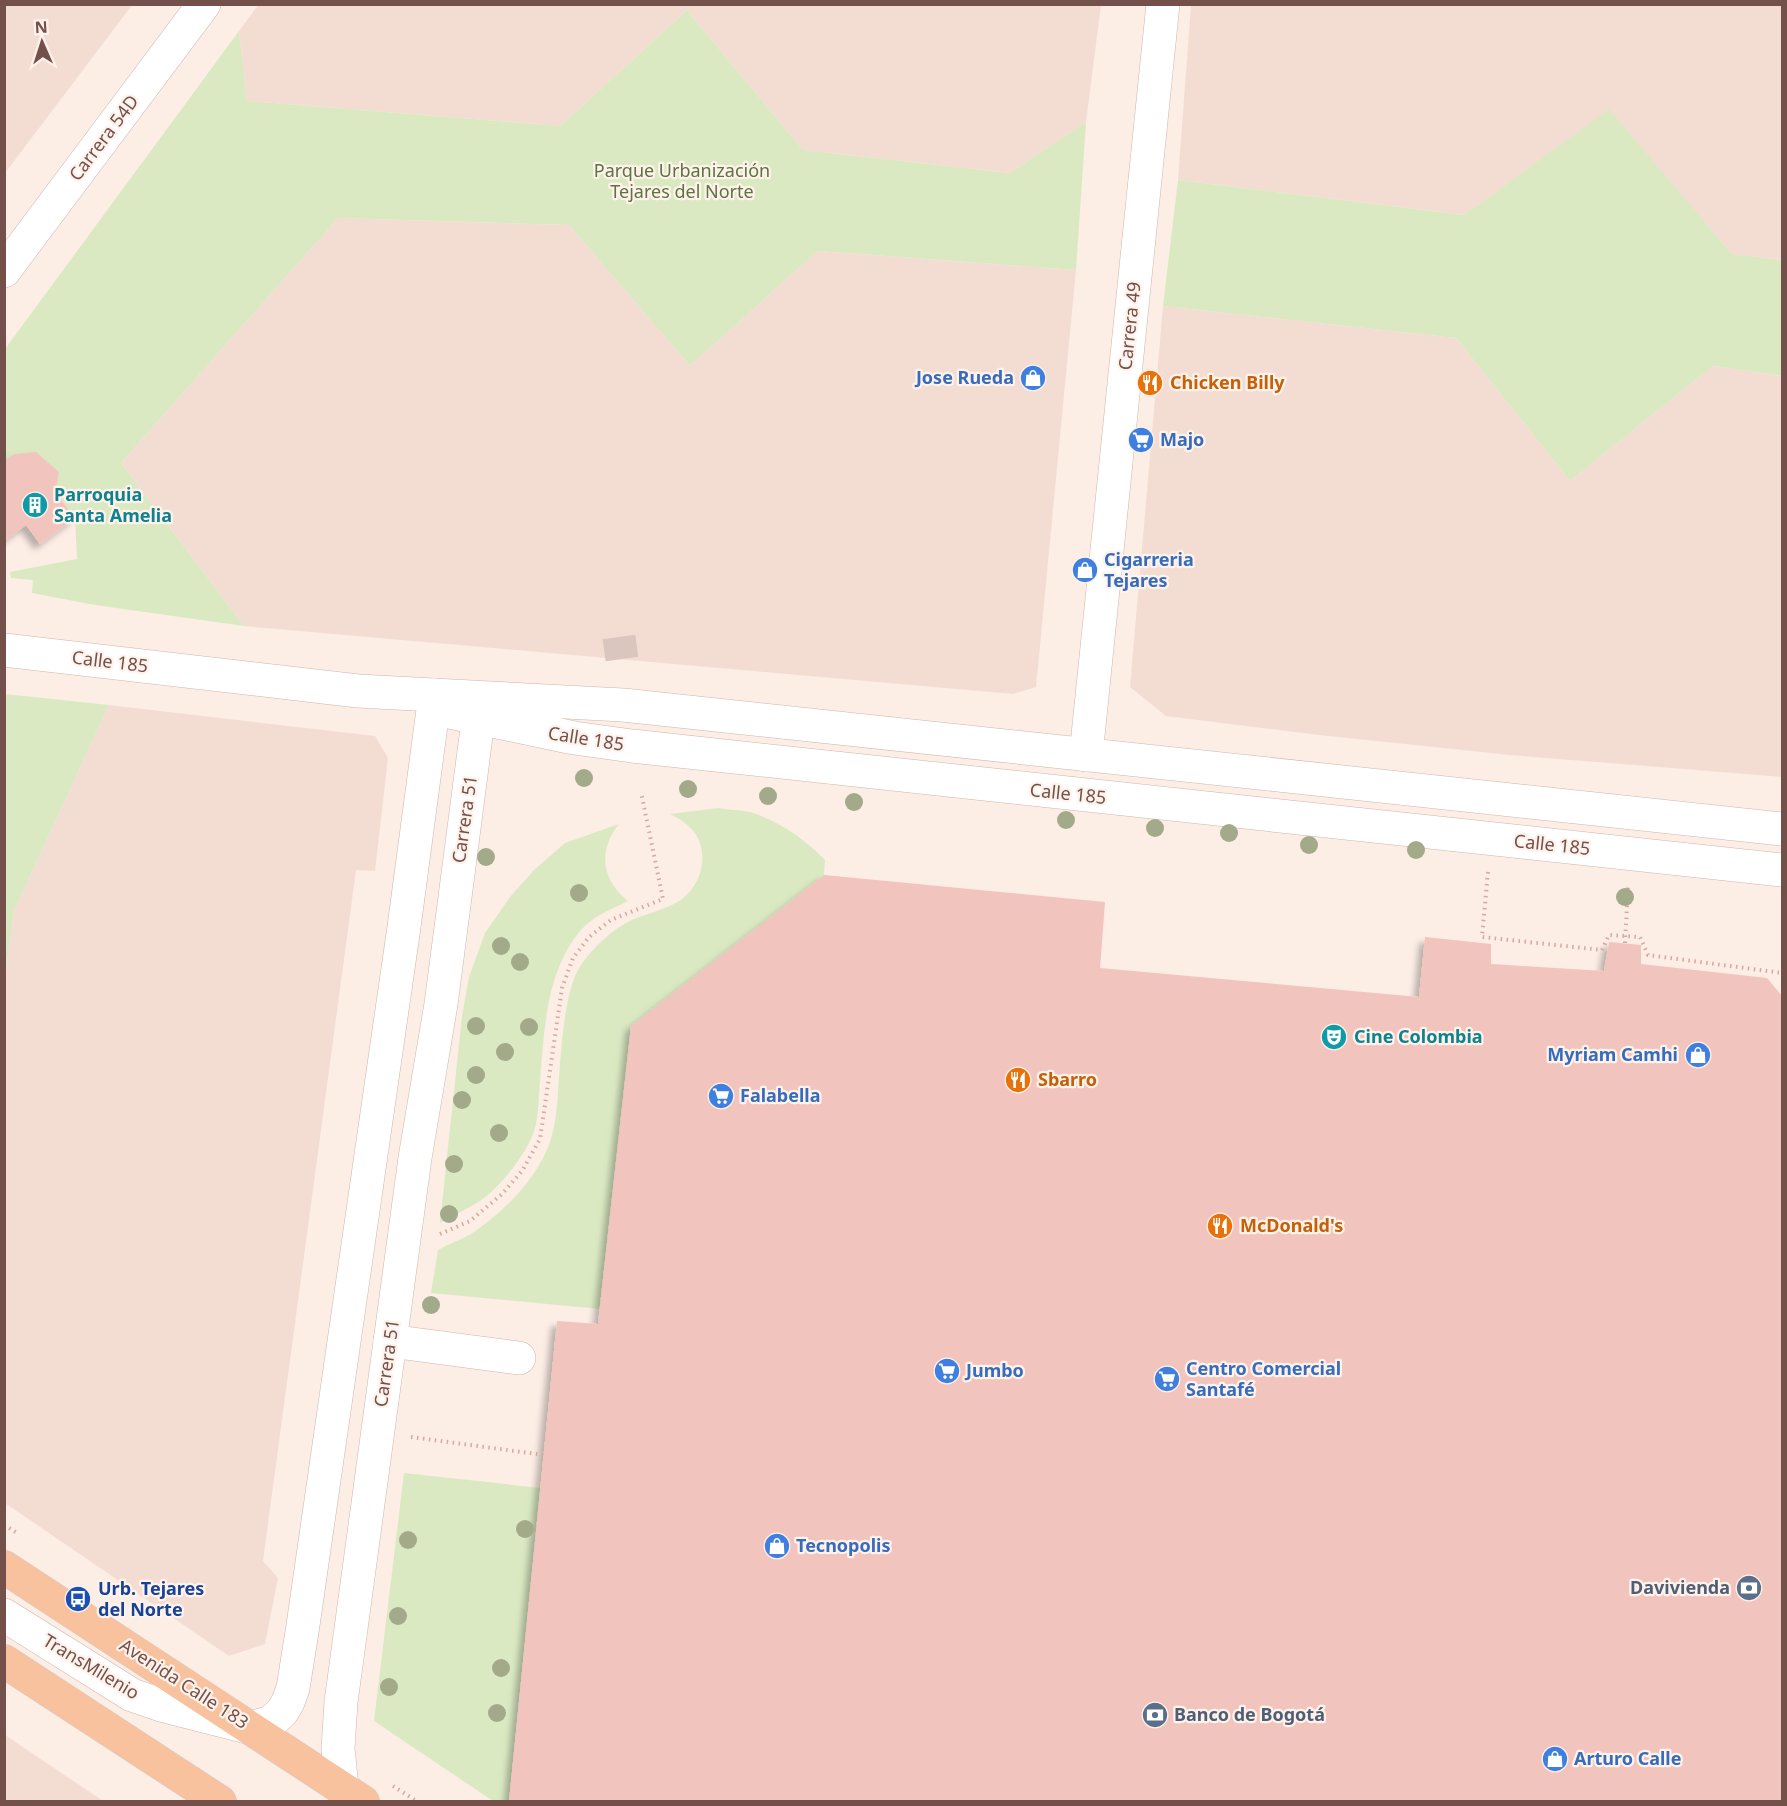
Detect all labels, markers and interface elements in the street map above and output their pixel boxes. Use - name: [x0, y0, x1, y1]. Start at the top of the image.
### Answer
- north arrow: [12, 12, 72, 72]
- text: N: [34, 16, 48, 38]
- street label: Carrera 54D: [63, 90, 143, 185]
- park label: Parque Urbanización Tejares del Norte: [594, 158, 770, 203]
- street label: Carrera 49: [1112, 281, 1146, 371]
- shop icon: Jose Rueda: [1018, 363, 1048, 393]
- place label: Jose Rueda: [914, 365, 1014, 389]
- restaurant icon: Chicken Billy: [1135, 368, 1165, 398]
- place label: Chicken Billy: [1170, 370, 1285, 394]
- supermarket icon: Majo: [1126, 425, 1156, 455]
- place label: Majo: [1160, 427, 1204, 451]
- place label: Parroquia Santa Amelia: [54, 482, 172, 527]
- building icon: Parroquia Santa Amelia: [20, 490, 50, 520]
- place label: Cigarreria Tejares: [1104, 547, 1194, 592]
- shop icon: Cigarreria Tejares: [1070, 555, 1100, 585]
- street label: Calle 185: [71, 644, 150, 678]
- street label: Calle 185: [547, 720, 626, 756]
- street label: Carrera 51: [446, 773, 482, 864]
- street label: Calle 185: [1029, 777, 1107, 809]
- street label: Calle 185: [1513, 828, 1591, 860]
- theatre icon: Cine Colombia: [1319, 1022, 1349, 1052]
- place label: Cine Colombia: [1354, 1024, 1483, 1048]
- shop icon: Myriam Camhi: [1683, 1040, 1713, 1070]
- place label: Myriam Camhi: [1547, 1042, 1678, 1066]
- restaurant icon: Sbarro: [1003, 1065, 1033, 1095]
- place label: Sbarro: [1038, 1067, 1097, 1091]
- supermarket icon: Falabella: [706, 1081, 736, 1111]
- place label: Falabella: [740, 1083, 820, 1107]
- restaurant icon: McDonald's: [1205, 1211, 1235, 1241]
- place label: McDonald's: [1240, 1213, 1343, 1237]
- street label: Carrera 51: [368, 1317, 404, 1408]
- supermarket icon: Jumbo: [932, 1356, 962, 1386]
- place label: Centro Comercial Santafé: [1186, 1356, 1341, 1401]
- place label: Jumbo: [964, 1358, 1024, 1382]
- supermarket icon: Centro Comercial Santafé: [1152, 1364, 1182, 1394]
- shop icon: Tecnopolis: [762, 1531, 792, 1561]
- place label: Tecnopolis: [796, 1533, 891, 1557]
- bank icon: Davivienda: [1734, 1573, 1764, 1603]
- place label: Davivienda: [1630, 1575, 1730, 1599]
- place label: Urb. Tejares del Norte: [98, 1576, 204, 1621]
- bus stop icon: Urb. Tejares del Norte: [63, 1584, 93, 1614]
- street label: TransMilenio: [39, 1628, 144, 1704]
- street label: Avenida Calle 183: [116, 1633, 254, 1734]
- bank icon: Banco de Bogotá: [1140, 1700, 1170, 1730]
- place label: Banco de Bogotá: [1174, 1702, 1325, 1726]
- shop icon: Arturo Calle: [1540, 1744, 1570, 1774]
- place label: Arturo Calle: [1574, 1746, 1681, 1770]

